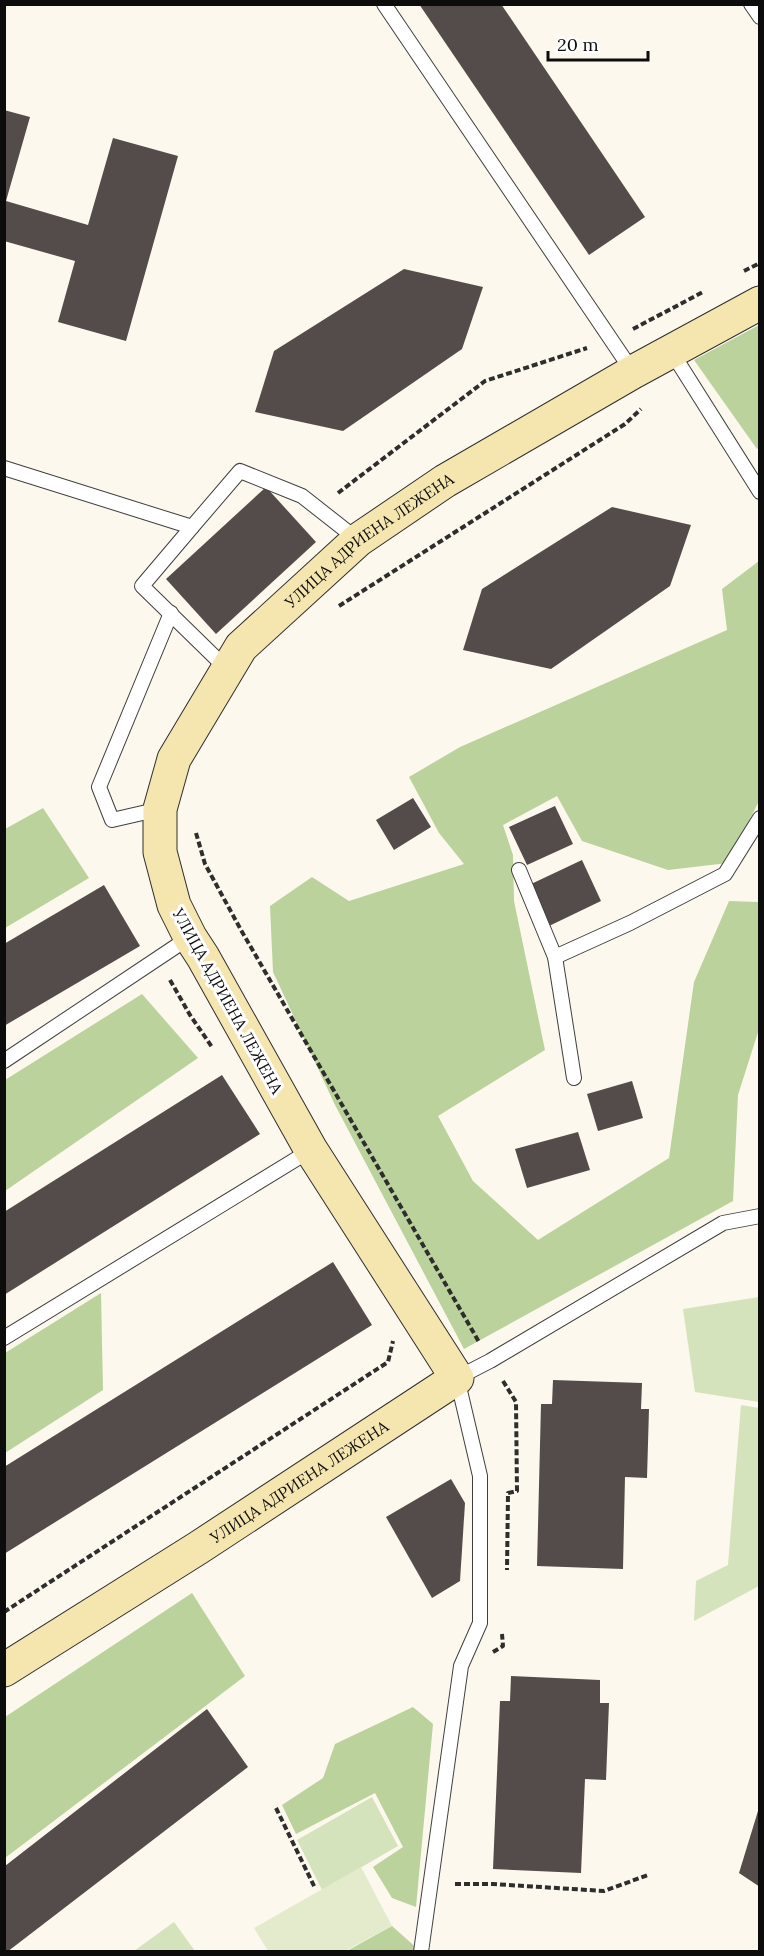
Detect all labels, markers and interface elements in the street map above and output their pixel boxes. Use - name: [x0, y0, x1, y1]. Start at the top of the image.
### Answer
- scale bar: [548, 24, 648, 62]
- text: 20 m: [557, 33, 599, 56]
- street label: УЛИЦА АДРИЕНА ЛЕЖЕНА: [280, 468, 458, 613]
- street label: УЛИЦА АДРИЕНА ЛЕЖЕНА: [168, 904, 288, 1098]
- street label: УЛИЦА АДРИЕНА ЛЕЖЕНА: [205, 1415, 393, 1548]

